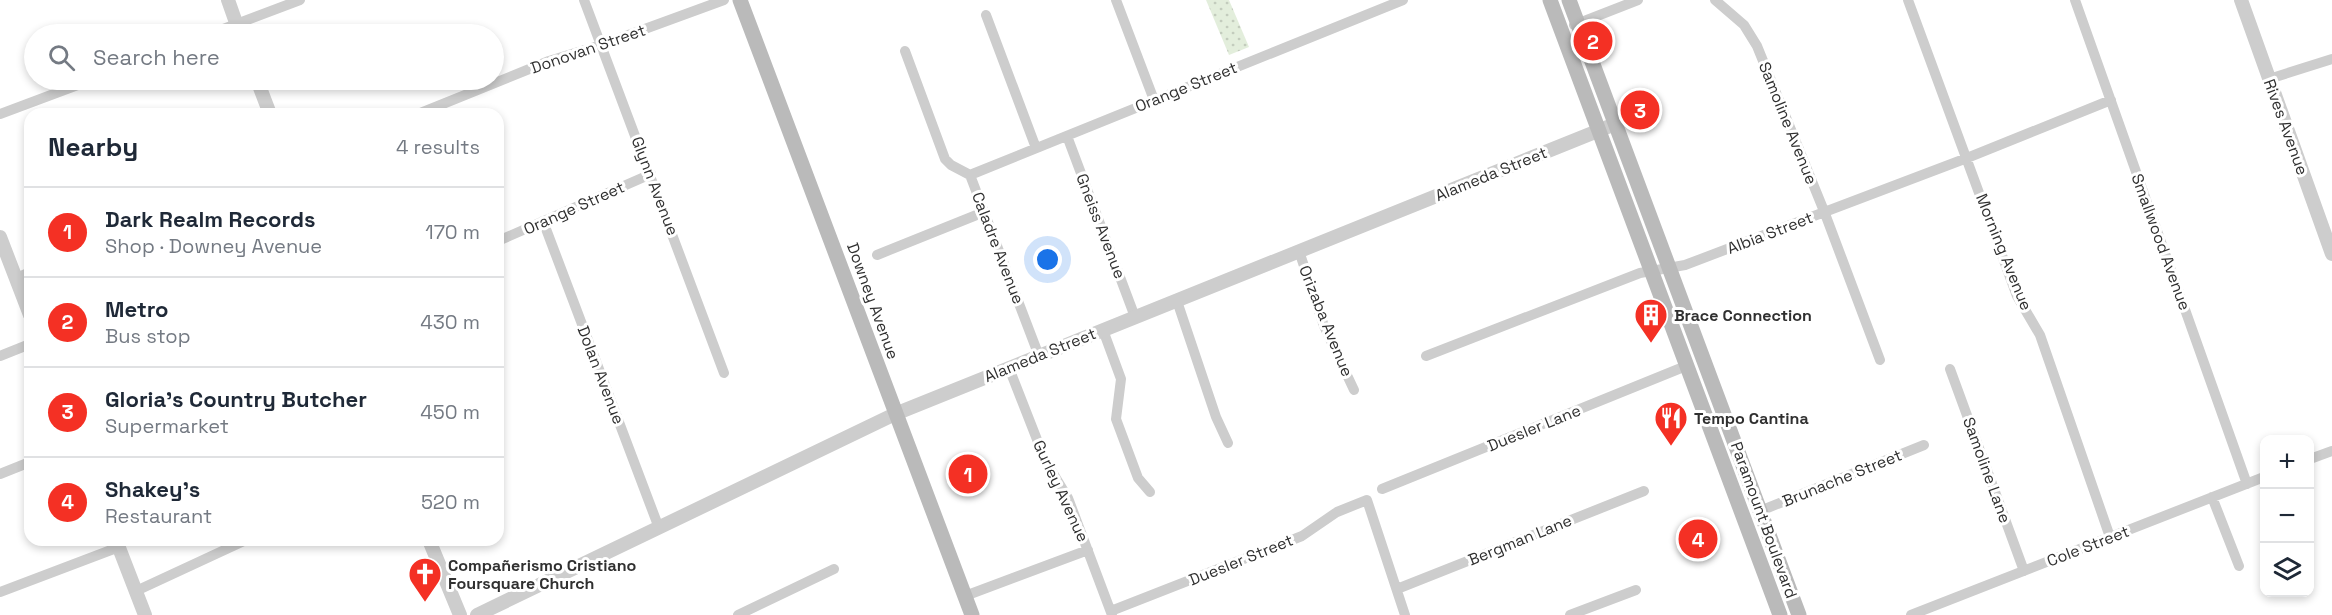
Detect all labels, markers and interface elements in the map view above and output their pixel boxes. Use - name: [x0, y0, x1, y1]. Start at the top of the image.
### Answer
- pin: 2: [1574, 18, 1612, 63]
- street label: Donovan Street: [528, 19, 648, 79]
- search box: [24, 24, 504, 90]
- icon: search: [45, 41, 78, 74]
- text: Search here: [93, 43, 220, 71]
- street label: Orange Street: [1132, 57, 1240, 117]
- street label: Samoline Avenue: [1754, 59, 1822, 187]
- street label: Rives Avenue: [2259, 76, 2313, 178]
- pin: 3: [1620, 88, 1660, 132]
- text: Nearby: [48, 130, 138, 164]
- text: 4 results: [396, 134, 480, 160]
- street label: Glynn Avenue: [627, 134, 683, 238]
- street label: Alameda Street: [1432, 142, 1550, 206]
- street label: Gneiss Avenue: [1071, 170, 1131, 282]
- street label: Smallwood Avenue: [2127, 171, 2195, 313]
- street label: Orange Street: [520, 176, 628, 240]
- street label: Caladre Avenue: [967, 189, 1029, 307]
- street label: Morning Avenue: [1971, 191, 2037, 313]
- text: Dark Realm Records: [105, 205, 315, 233]
- street label: Albia Street: [1724, 207, 1816, 259]
- text: 1: [63, 219, 72, 245]
- text: 170 m: [425, 219, 480, 245]
- text: Shop · Downey Avenue: [105, 233, 322, 259]
- street label: Downey Avenue: [842, 240, 904, 362]
- your location: [1033, 245, 1062, 274]
- street label: Orizaba Avenue: [1294, 262, 1358, 380]
- text: Metro: [105, 295, 169, 323]
- building icon: Brace Connection: [1633, 297, 1669, 344]
- place label: Brace Connection: [1674, 305, 1812, 326]
- text: 2: [62, 309, 73, 335]
- text: 430 m: [420, 309, 480, 335]
- text: Bus stop: [105, 323, 191, 349]
- street label: Dolan Avenue: [573, 323, 629, 427]
- street label: Alameda Street: [981, 323, 1099, 387]
- text: Gloria's Country Butcher: [105, 385, 367, 413]
- text: 3: [61, 399, 74, 425]
- text: 450 m: [420, 399, 480, 425]
- street label: Duesler Lane: [1484, 400, 1584, 456]
- restaurant icon: Tempo Cantina: [1653, 400, 1689, 447]
- place label: Tempo Cantina: [1694, 408, 1809, 429]
- text: Supermarket: [105, 413, 229, 439]
- street label: Samoline Lane: [1958, 414, 2016, 526]
- map controls: [2260, 435, 2314, 597]
- button: +: [2260, 435, 2314, 489]
- street label: Gurley Avenue: [1028, 437, 1094, 545]
- street label: Paramount Boulevard: [1726, 439, 1802, 601]
- street label: Brunache Street: [1779, 444, 1905, 512]
- pin: 1: [948, 452, 988, 496]
- text: Shakey's: [105, 475, 200, 503]
- text: 4: [61, 489, 74, 515]
- text: 520 m: [421, 489, 480, 515]
- button: −: [2260, 489, 2314, 543]
- text: Restaurant: [105, 503, 212, 529]
- street label: Bergman Lane: [1465, 510, 1575, 570]
- pin: 4: [1678, 516, 1718, 562]
- street label: Cole Street: [2044, 521, 2132, 571]
- street label: Duesler Street: [1186, 530, 1296, 590]
- button: layers: [2260, 543, 2314, 597]
- place label: Compañerismo Cristiano Foursquare Church: [448, 555, 637, 594]
- church icon: Compañerismo Cristiano Foursquare Church: [407, 556, 443, 603]

